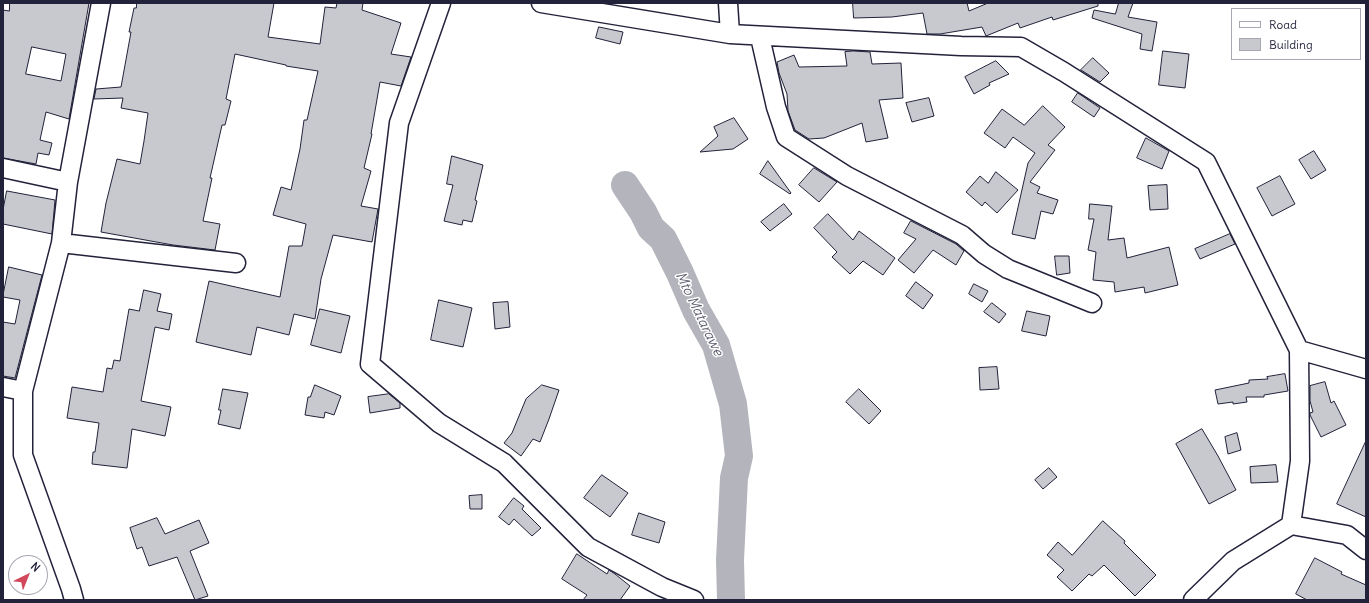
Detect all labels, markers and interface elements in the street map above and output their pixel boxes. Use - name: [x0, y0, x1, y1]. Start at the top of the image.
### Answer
- legend: [1231, 8, 1361, 60]
- text: Road: [1269, 17, 1297, 32]
- text: Building: [1269, 37, 1313, 52]
- water label: Mto Matarawe: [671, 269, 727, 359]
- north arrow: [8, 555, 48, 595]
- text: N: [28, 559, 43, 575]

